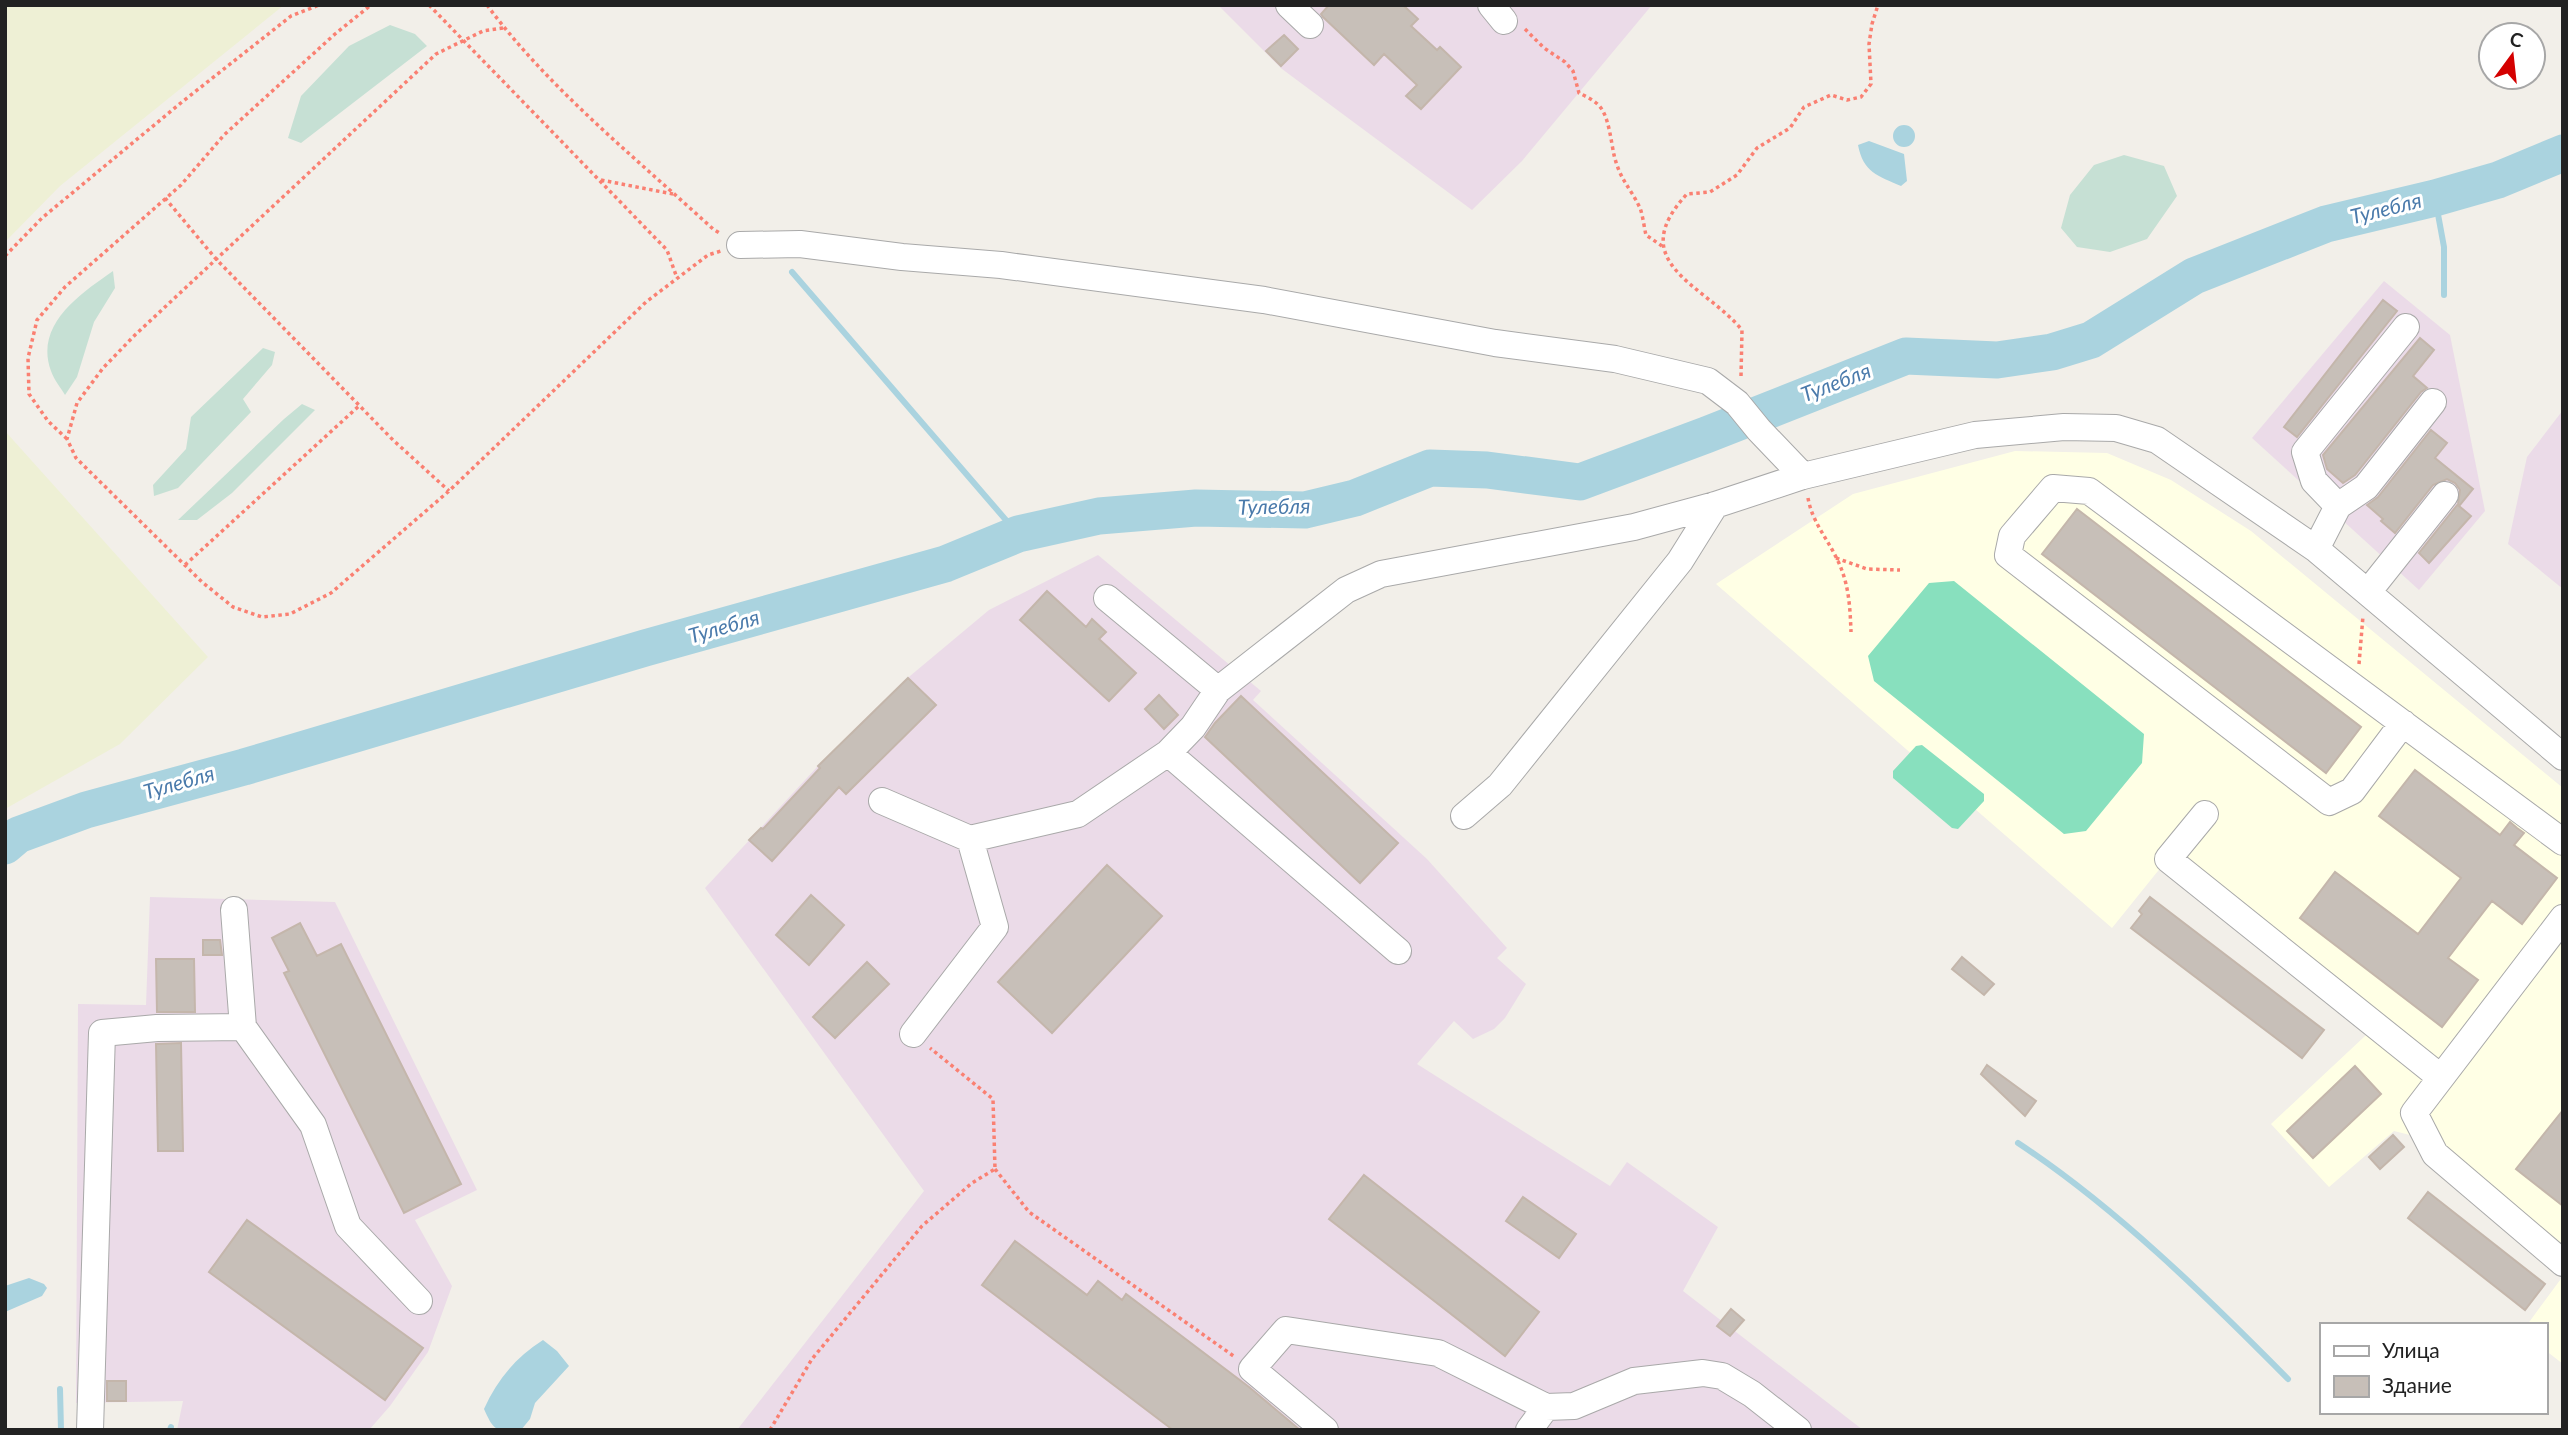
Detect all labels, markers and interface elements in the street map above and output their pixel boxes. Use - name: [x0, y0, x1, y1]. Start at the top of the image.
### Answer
- north arrow: [2477, 21, 2547, 91]
- text: С: [2507, 26, 2526, 52]
- water label: Тулебля: [2347, 187, 2424, 228]
- water label: Тулебля: [1797, 357, 1874, 406]
- water label: Тулебля: [1237, 492, 1311, 519]
- water label: Тулебля: [685, 604, 762, 648]
- water label: Тулебля: [140, 760, 217, 804]
- legend: [2320, 1323, 2547, 1414]
- text: Улица: [2382, 1337, 2440, 1362]
- text: Здание: [2382, 1372, 2452, 1397]

